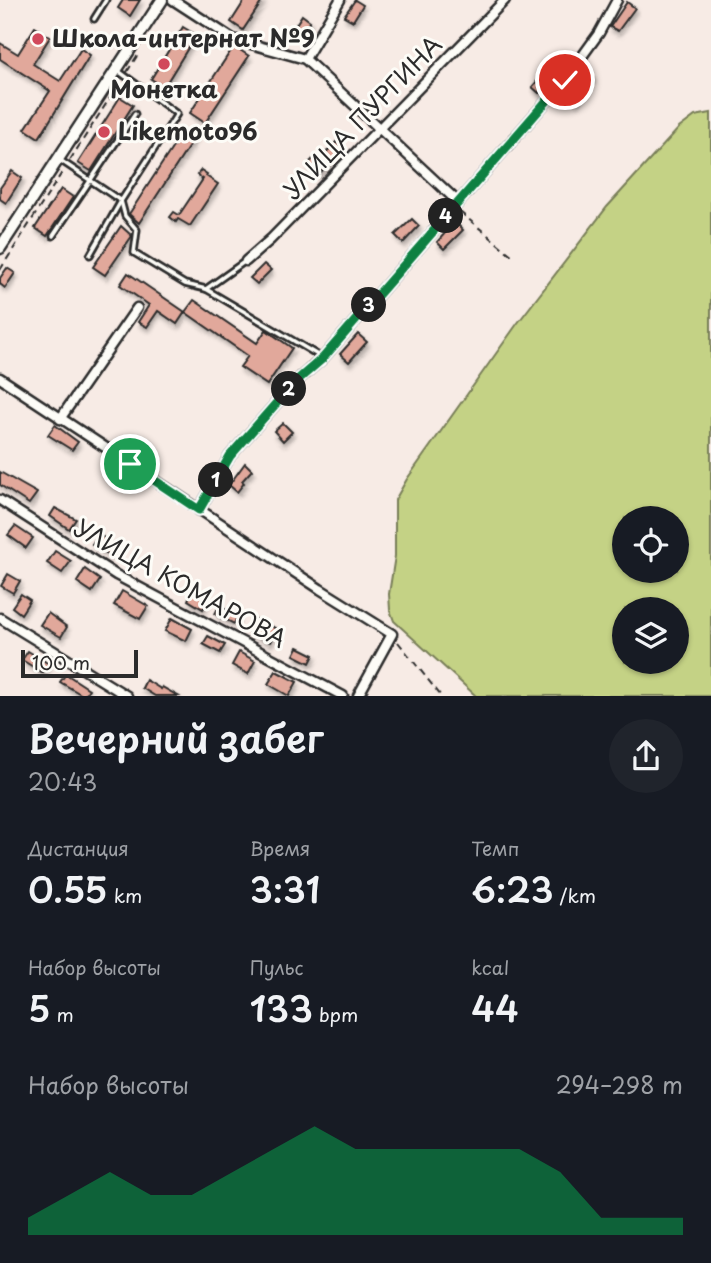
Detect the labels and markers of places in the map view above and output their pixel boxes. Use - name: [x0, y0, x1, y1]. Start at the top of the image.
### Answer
- place label: Школа-интернат №9: [52, 19, 315, 55]
- marker: Школа-интернат №9: [30, 31, 46, 47]
- pin: [535, 50, 595, 110]
- marker: Монетка: [156, 56, 172, 72]
- place label: Монетка: [110, 70, 218, 106]
- place label: Likemoto96: [118, 112, 258, 148]
- marker: Likemoto96: [96, 124, 112, 140]
- pin: 4: [428, 198, 464, 234]
- pin: 3: [352, 288, 386, 322]
- pin: 2: [272, 372, 306, 406]
- pin: [100, 434, 160, 494]
- pin: 1: [198, 462, 234, 498]

